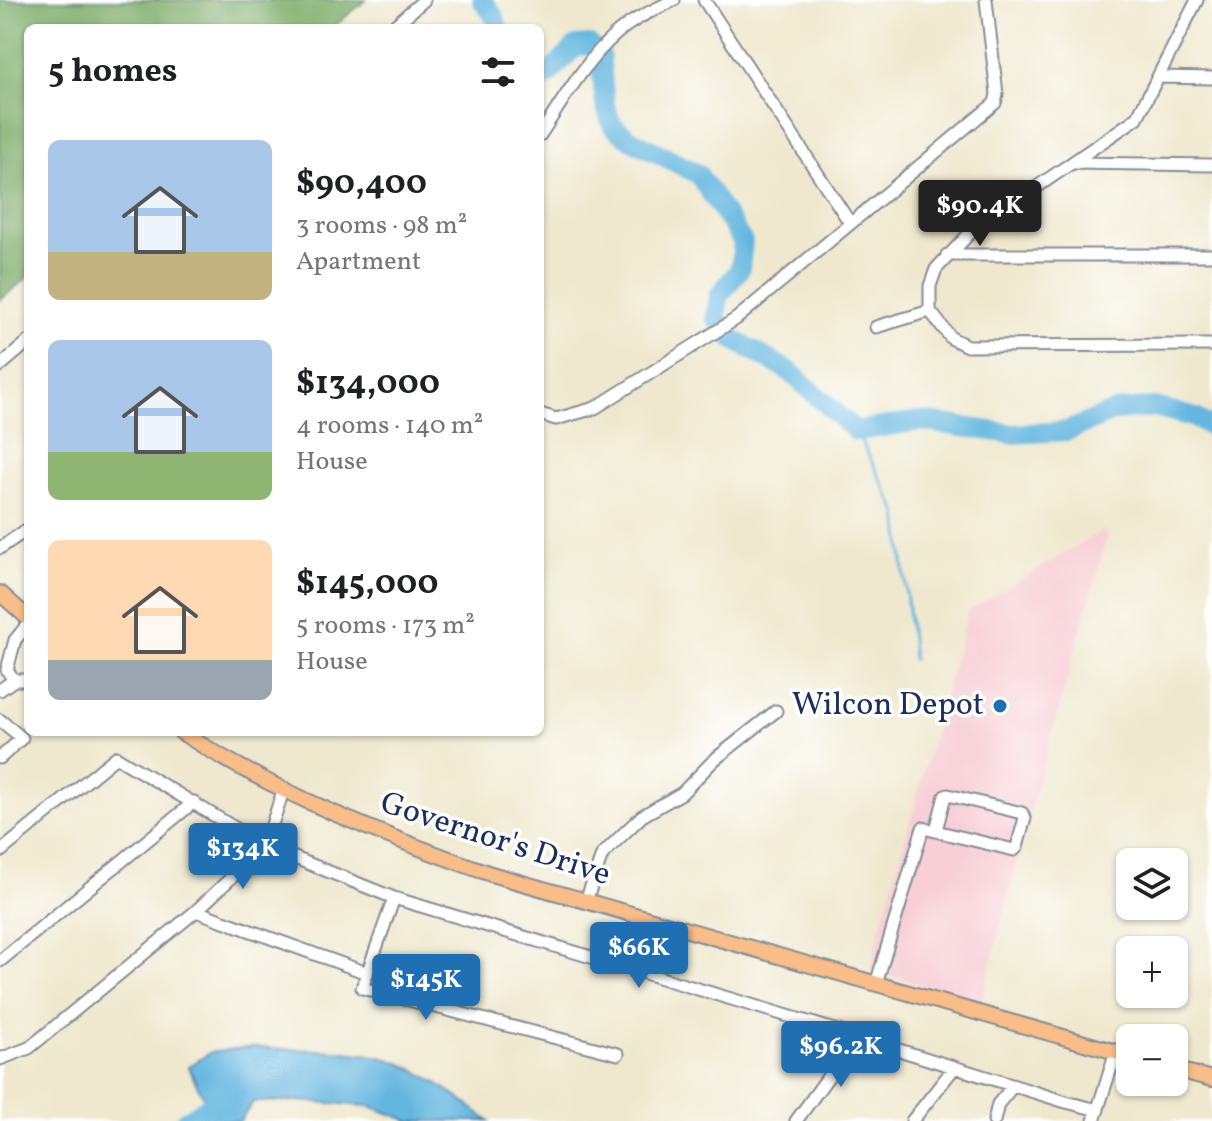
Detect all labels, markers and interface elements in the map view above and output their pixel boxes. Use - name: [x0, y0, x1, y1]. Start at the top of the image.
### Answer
- text: 5 homes: [48, 49, 178, 96]
- icon: filters: [476, 50, 520, 94]
- text: $90,400: [296, 161, 427, 208]
- icon: home: [112, 172, 208, 268]
- pin: $90.4K: [915, 180, 1045, 248]
- text: $90.4K: [936, 188, 1024, 224]
- text: 3 rooms · 98 m²: [296, 208, 467, 244]
- text: Apartment: [296, 244, 421, 280]
- text: $134,000: [296, 361, 440, 408]
- icon: home: [112, 372, 208, 468]
- text: 4 rooms · 140 m²: [296, 408, 483, 444]
- text: House: [296, 444, 368, 480]
- text: $145,000: [296, 561, 438, 608]
- icon: home: [112, 572, 208, 668]
- text: 5 rooms · 173 m²: [296, 608, 475, 644]
- text: House: [296, 644, 368, 680]
- place label: Wilcon Depot: [792, 684, 984, 728]
- marker: Wilcon Depot: [991, 697, 1009, 715]
- street label: Governor's Drive: [374, 782, 616, 898]
- pin: $134K: [187, 823, 299, 891]
- text: $134K: [207, 831, 279, 867]
- map controls: [1116, 848, 1188, 1096]
- button: layers: [1116, 848, 1188, 920]
- pin: $66K: [592, 922, 686, 990]
- text: $66K: [608, 930, 670, 966]
- button: +: [1116, 936, 1188, 1008]
- pin: $145K: [370, 954, 482, 1022]
- text: $145K: [390, 962, 462, 998]
- pin: $96.2K: [776, 1021, 906, 1089]
- button: −: [1116, 1024, 1188, 1096]
- text: $96.2K: [799, 1029, 883, 1065]

